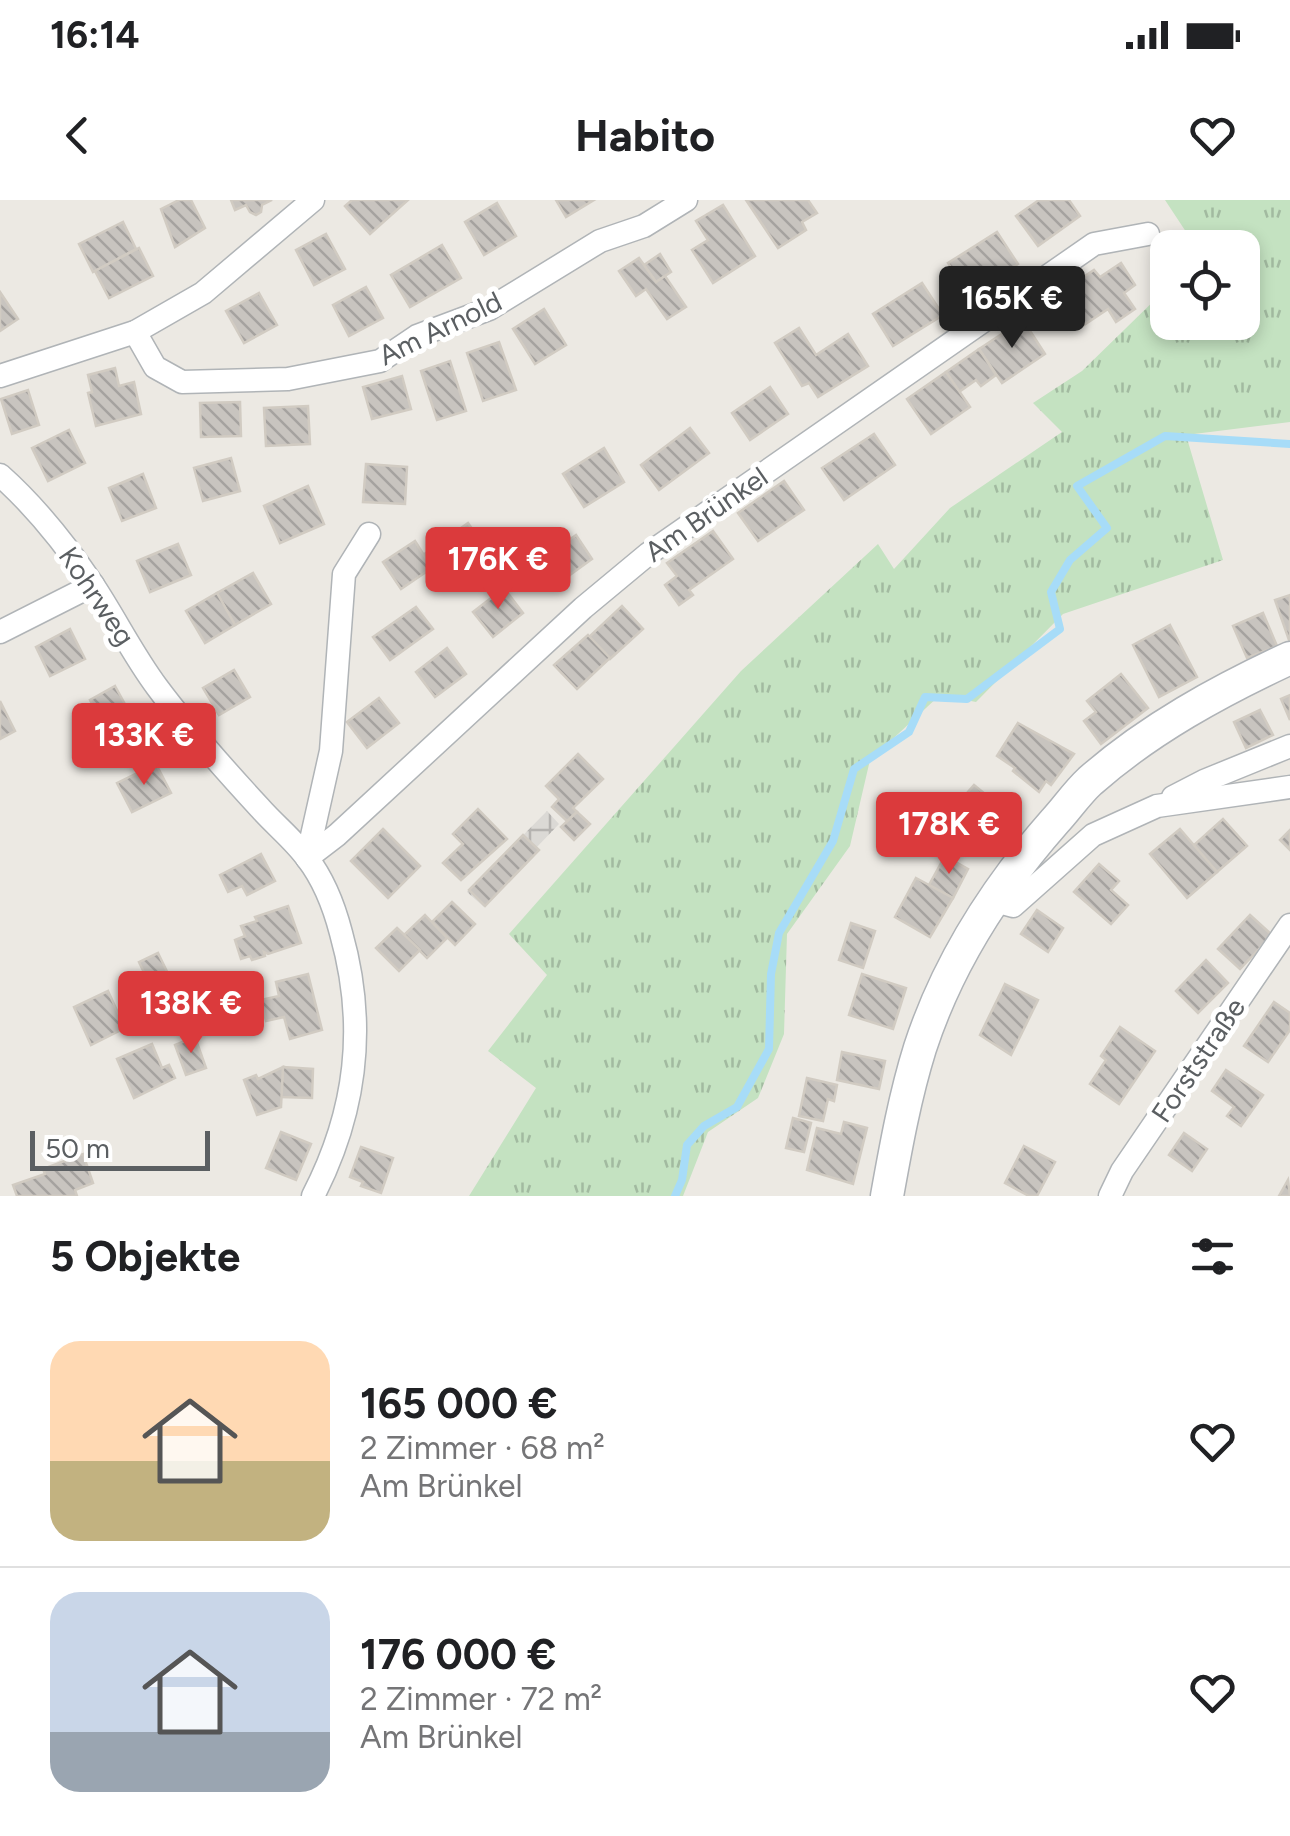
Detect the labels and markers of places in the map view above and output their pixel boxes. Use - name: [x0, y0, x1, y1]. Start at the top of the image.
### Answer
- pin: 165K €: [931, 266, 1093, 351]
- pin: 176K €: [417, 527, 579, 612]
- pin: 133K €: [63, 703, 225, 788]
- pin: 178K €: [868, 792, 1030, 877]
- pin: 138K €: [110, 971, 272, 1056]

